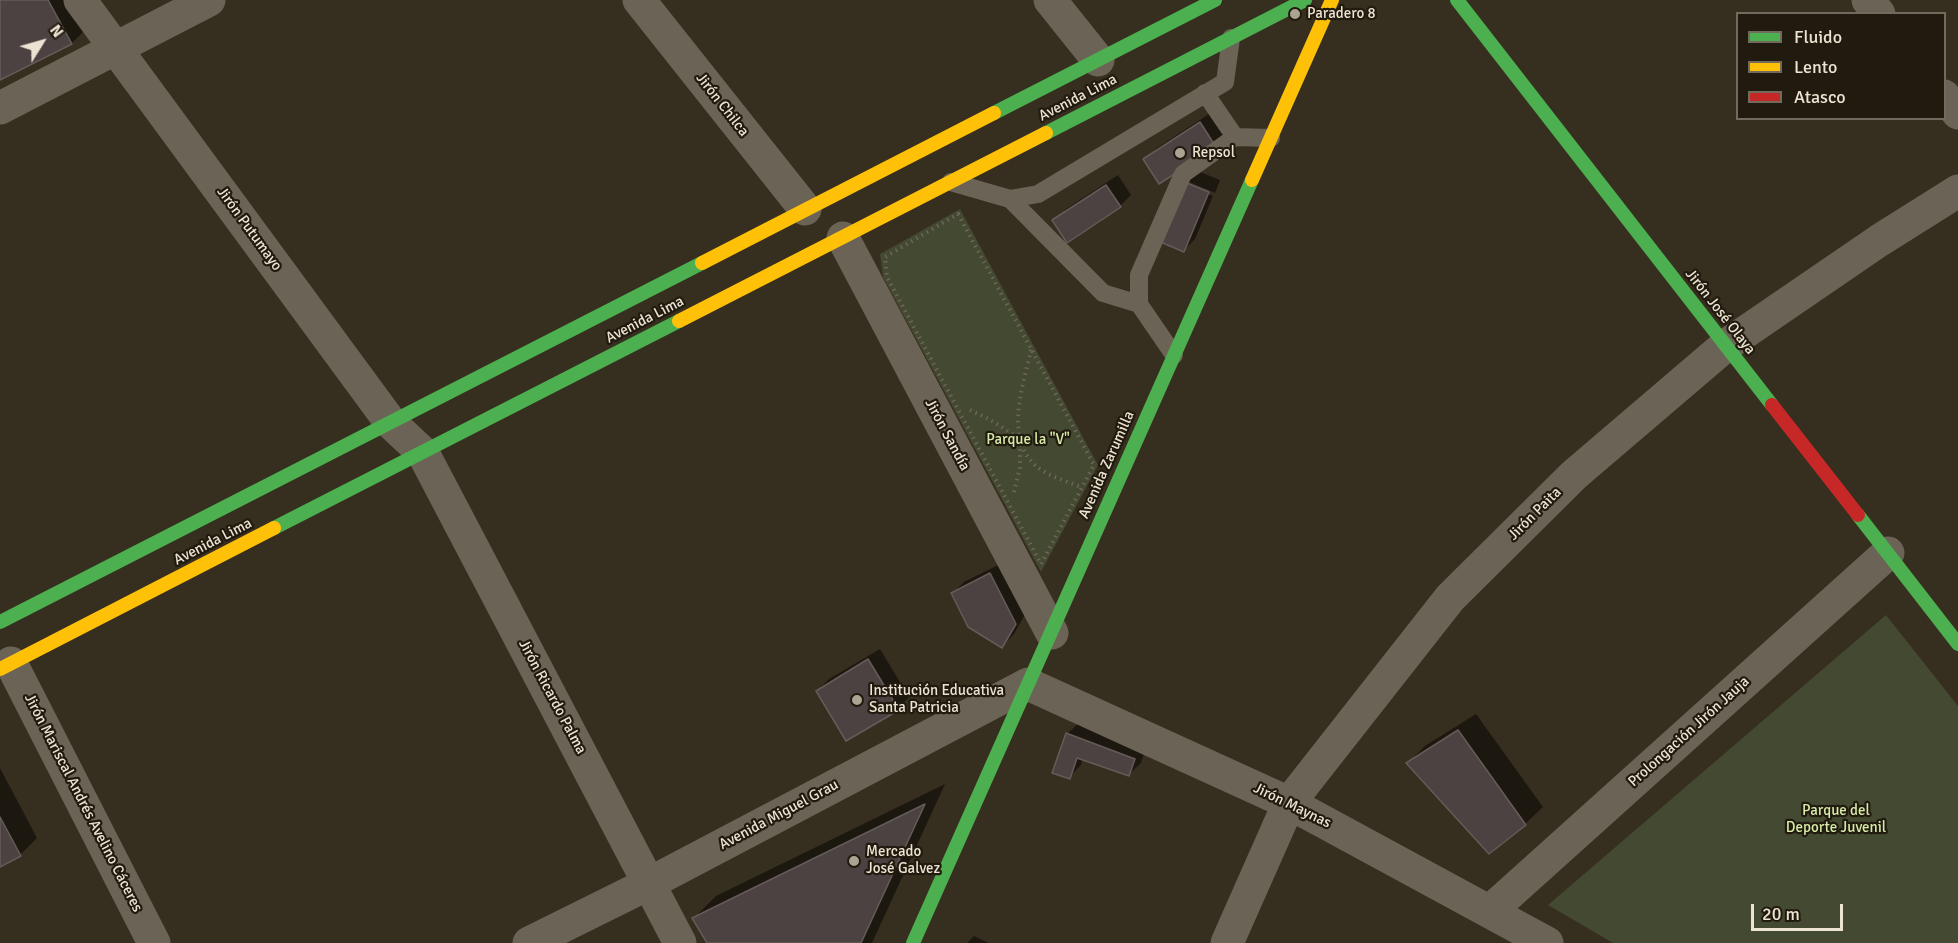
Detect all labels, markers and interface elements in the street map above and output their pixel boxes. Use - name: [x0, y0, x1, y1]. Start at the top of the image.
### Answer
- place label: Paradero 8: [1307, 5, 1376, 23]
- marker: Paradero 8: [1288, 7, 1302, 21]
- north arrow: [12, 12, 72, 72]
- legend: [1736, 12, 1946, 120]
- text: N: [45, 21, 68, 42]
- text: Fluido: [1794, 26, 1842, 48]
- text: Lento: [1794, 56, 1837, 78]
- street label: Jirón Chilca: [692, 70, 752, 140]
- street label: Avenida Lima: [1036, 71, 1120, 125]
- text: Atasco: [1794, 86, 1846, 108]
- place label: Repsol: [1192, 144, 1235, 162]
- marker: Repsol: [1173, 146, 1187, 160]
- street label: Jirón Putumayo: [213, 184, 285, 274]
- street label: Jirón José Olaya: [1681, 266, 1759, 358]
- street label: Avenida Lima: [603, 293, 687, 347]
- street label: Jirón Sandía: [921, 396, 973, 474]
- street label: Avenida Zarumilla: [1075, 408, 1139, 522]
- park label: Parque la "V": [986, 431, 1070, 449]
- street label: Jirón Paita: [1505, 484, 1565, 544]
- street label: Avenida Lima: [171, 515, 255, 569]
- street label: Jirón Ricardo Palma: [514, 637, 590, 757]
- street label: Prolongación Jirón Jauja: [1625, 673, 1753, 791]
- place label: Institución Educativa Santa Patricia: [869, 682, 1004, 717]
- street label: Jirón Mariscal Andrés Avelino Cáceres: [20, 691, 146, 915]
- marker: Institución Educativa Santa Patricia: [850, 693, 864, 707]
- street label: Avenida Miguel Grau: [716, 776, 842, 854]
- street label: Jirón Maynas: [1250, 779, 1334, 833]
- park label: Parque del Deporte Juvenil: [1786, 802, 1886, 837]
- place label: Mercado José Galvez: [866, 843, 940, 878]
- marker: Mercado José Galvez: [847, 854, 861, 868]
- scale bar: [1754, 892, 1846, 930]
- text: 20 m: [1762, 903, 1800, 925]

